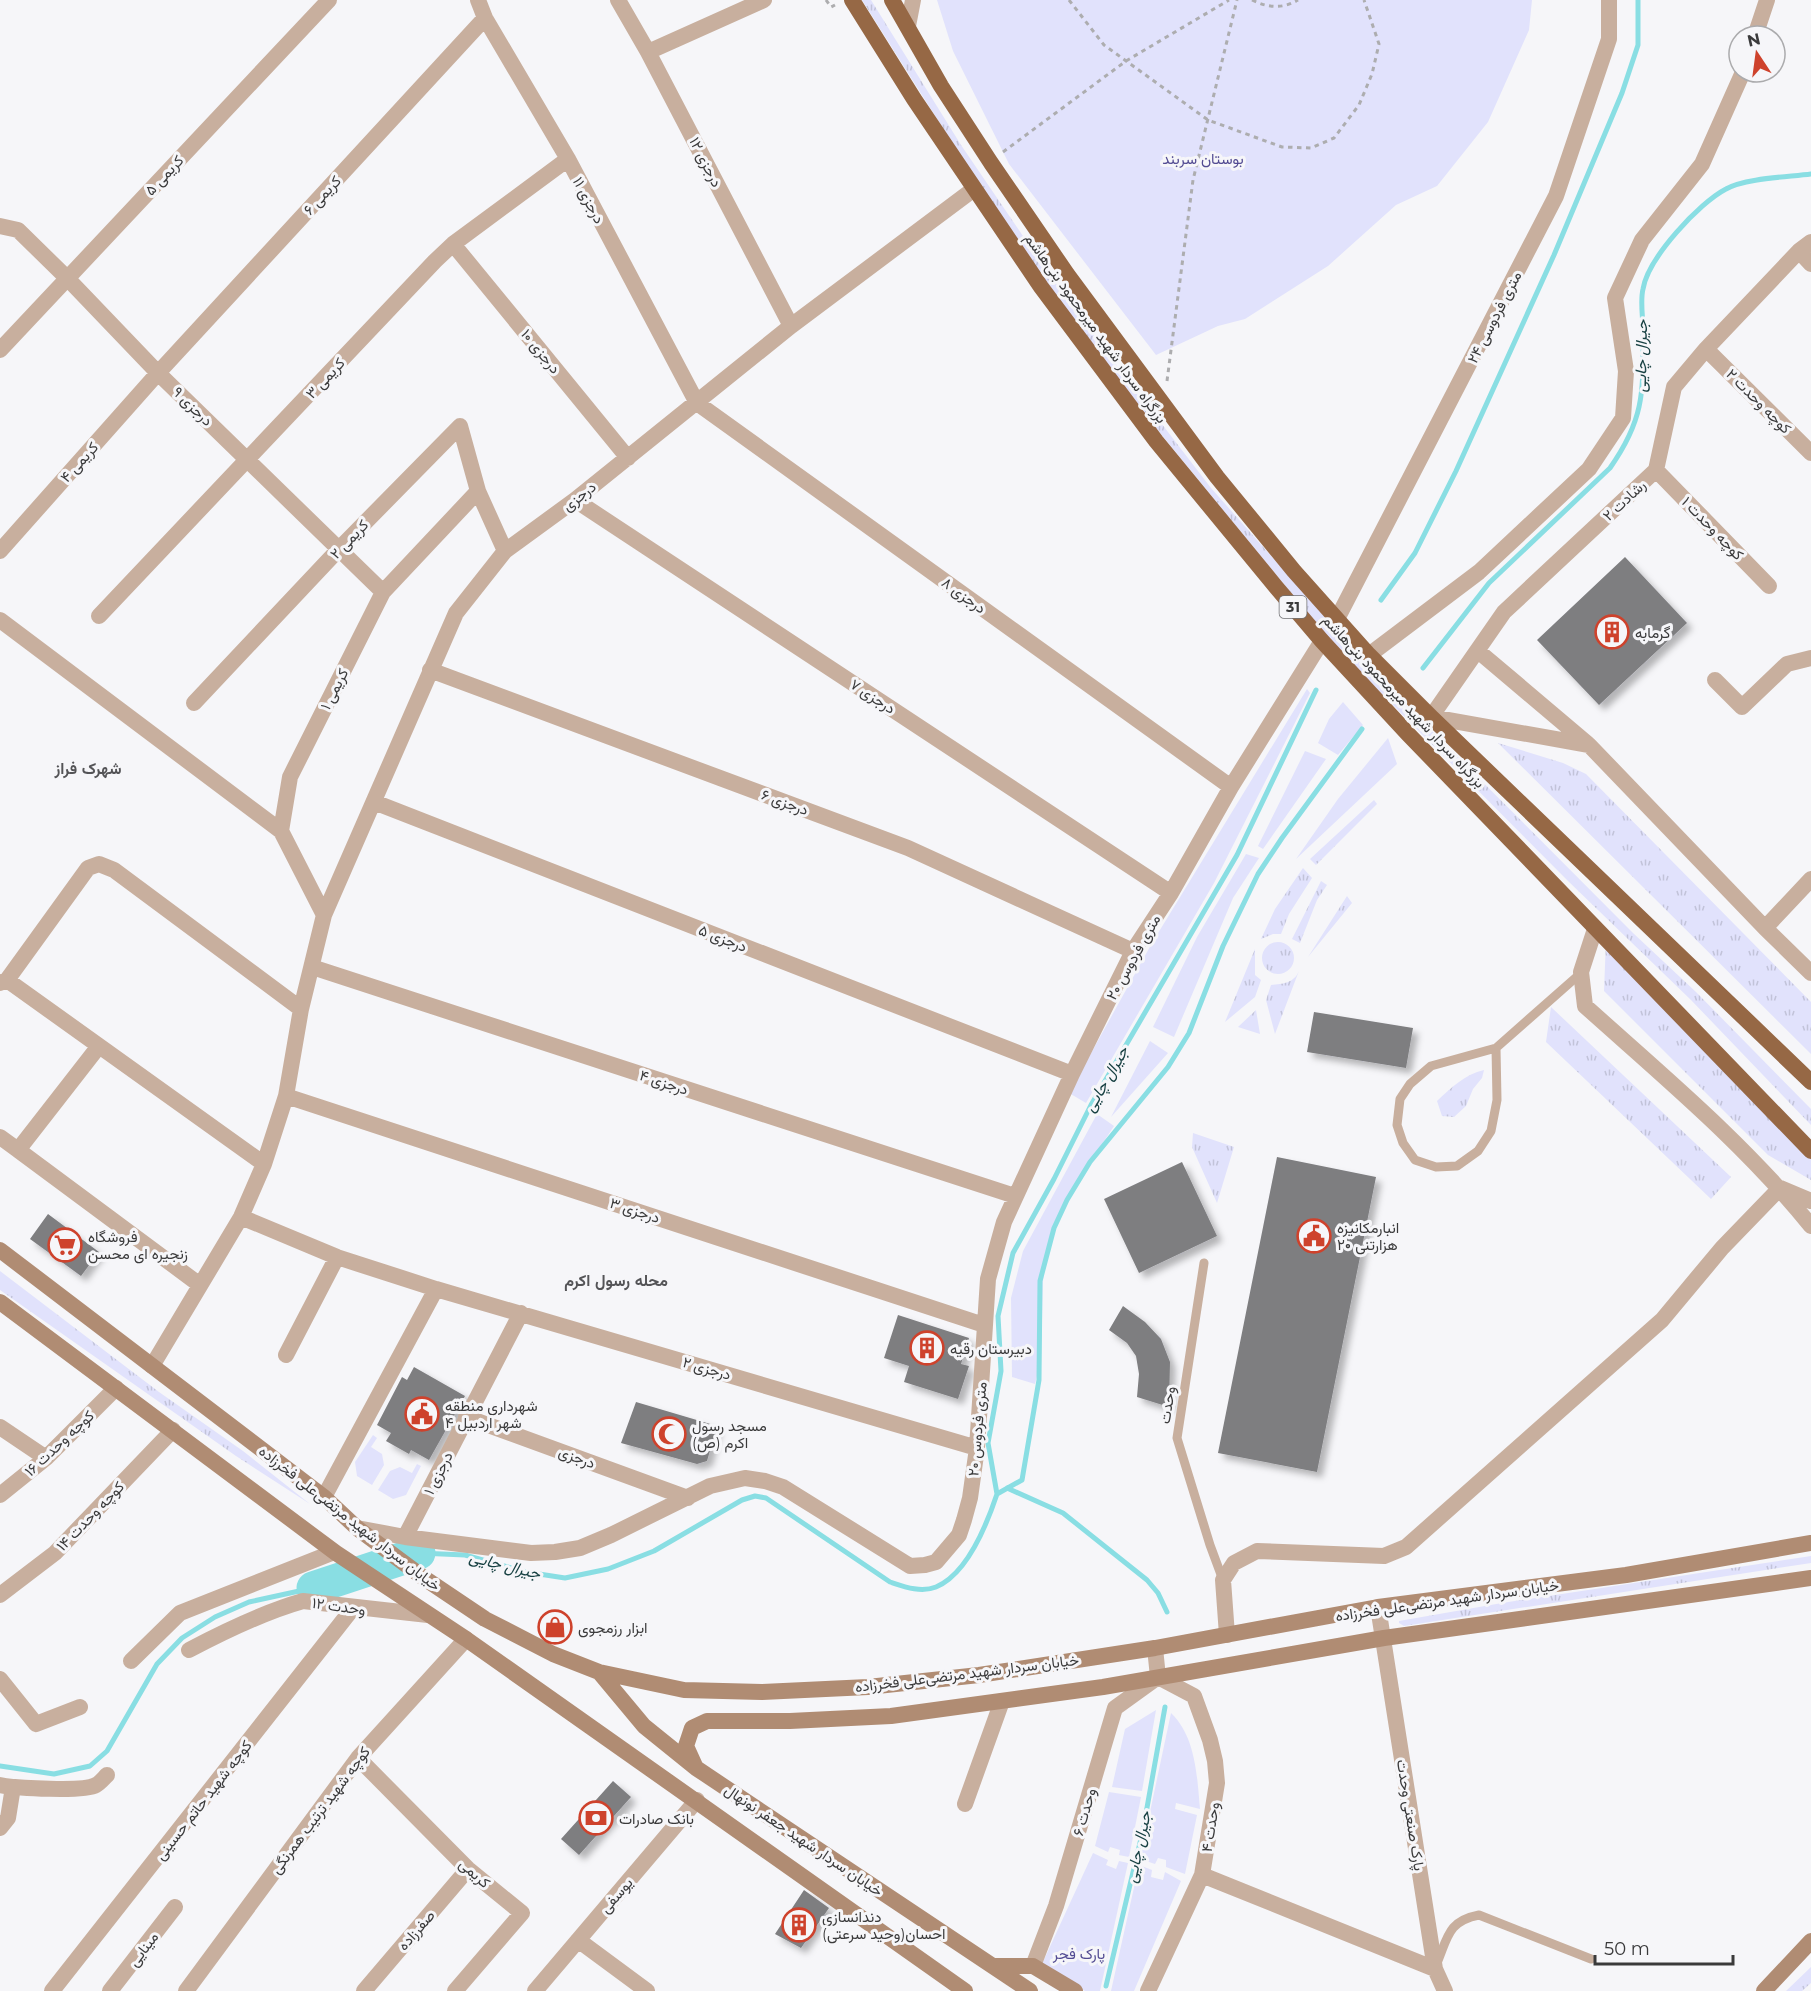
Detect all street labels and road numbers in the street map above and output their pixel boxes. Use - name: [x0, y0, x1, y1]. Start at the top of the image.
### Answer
- street label: درجزی ۱۲: [684, 134, 727, 191]
- street label: کریمی ۵: [141, 151, 188, 200]
- street label: کریمی ۶: [299, 171, 346, 219]
- street label: درجزی ۱۱: [568, 173, 609, 227]
- street label: بزرگراه سردار شهید میرمحمود بنی‌هاشم: [1020, 229, 1171, 427]
- street label: ۲۴ متری فردوسی: [1463, 268, 1526, 367]
- street label: درجزی ۱۰: [516, 325, 565, 378]
- street label: کریمی ۳: [301, 353, 350, 403]
- street label: کوچه وحدت ۲: [1722, 364, 1796, 439]
- street label: درجزی ۹: [168, 382, 217, 430]
- street label: کریمی ۴: [56, 437, 103, 487]
- street label: رشادت ۲: [1599, 475, 1649, 525]
- street label: درجزی: [558, 477, 600, 516]
- street label: کوچه وحدت ۱: [1677, 492, 1748, 565]
- street label: کریمی ۲: [326, 515, 373, 563]
- street label: درجزی ۸: [937, 573, 990, 618]
- road number: 31: [1280, 596, 1306, 618]
- street label: بزرگراه سردار شهید میرمحمود بنی‌هاشم: [1318, 610, 1490, 792]
- street label: کریمی ۱: [316, 665, 353, 713]
- street label: درجزی ۷: [846, 674, 899, 719]
- street label: درجزی ۶: [758, 785, 811, 820]
- street label: ۲۰ متری فردوس: [1102, 911, 1165, 1004]
- street label: درجزی ۵: [696, 920, 750, 957]
- street label: درجزی ۴: [637, 1065, 691, 1100]
- street label: درجزی ۳: [607, 1193, 662, 1228]
- street label: درجزی ۲: [680, 1352, 733, 1385]
- street label: ۲۰ متری فردوس: [963, 1381, 992, 1477]
- street label: وحدت: [1155, 1385, 1179, 1425]
- street label: کوچه وحدت ۱۶: [20, 1406, 99, 1481]
- street label: خیابان سردار شهید مرتضی‌علی فخرزاده: [255, 1441, 445, 1596]
- street label: درجزی: [556, 1442, 598, 1473]
- street label: درجزی ۱: [419, 1448, 458, 1498]
- street label: کوچه وحدت ۱۴: [52, 1477, 129, 1556]
- street label: خیابان سردار شهید مرتضی‌علی فخرزاده: [1334, 1575, 1560, 1626]
- street label: وحدت ۱۲: [311, 1593, 367, 1619]
- street label: خیابان سردار شهید مرتضی‌علی فخرزاده: [854, 1650, 1080, 1697]
- street label: کوچه شهید حاتم حسینی: [150, 1736, 257, 1864]
- street label: کوچه شهید ترتیب همرنگی: [266, 1742, 375, 1878]
- street label: پارک صنعتی وحدت: [1392, 1758, 1429, 1872]
- street label: خیابان سردار شهید جعفر نونهال: [721, 1780, 887, 1900]
- street label: وحدت ۶: [1068, 1786, 1100, 1838]
- street label: وحدت ۴: [1197, 1801, 1223, 1853]
- street label: کریمی: [455, 1854, 495, 1893]
- street label: یوسفی: [595, 1873, 637, 1917]
- street label: صفرزاده: [393, 1906, 439, 1954]
- street label: مینایی: [124, 1928, 163, 1971]

